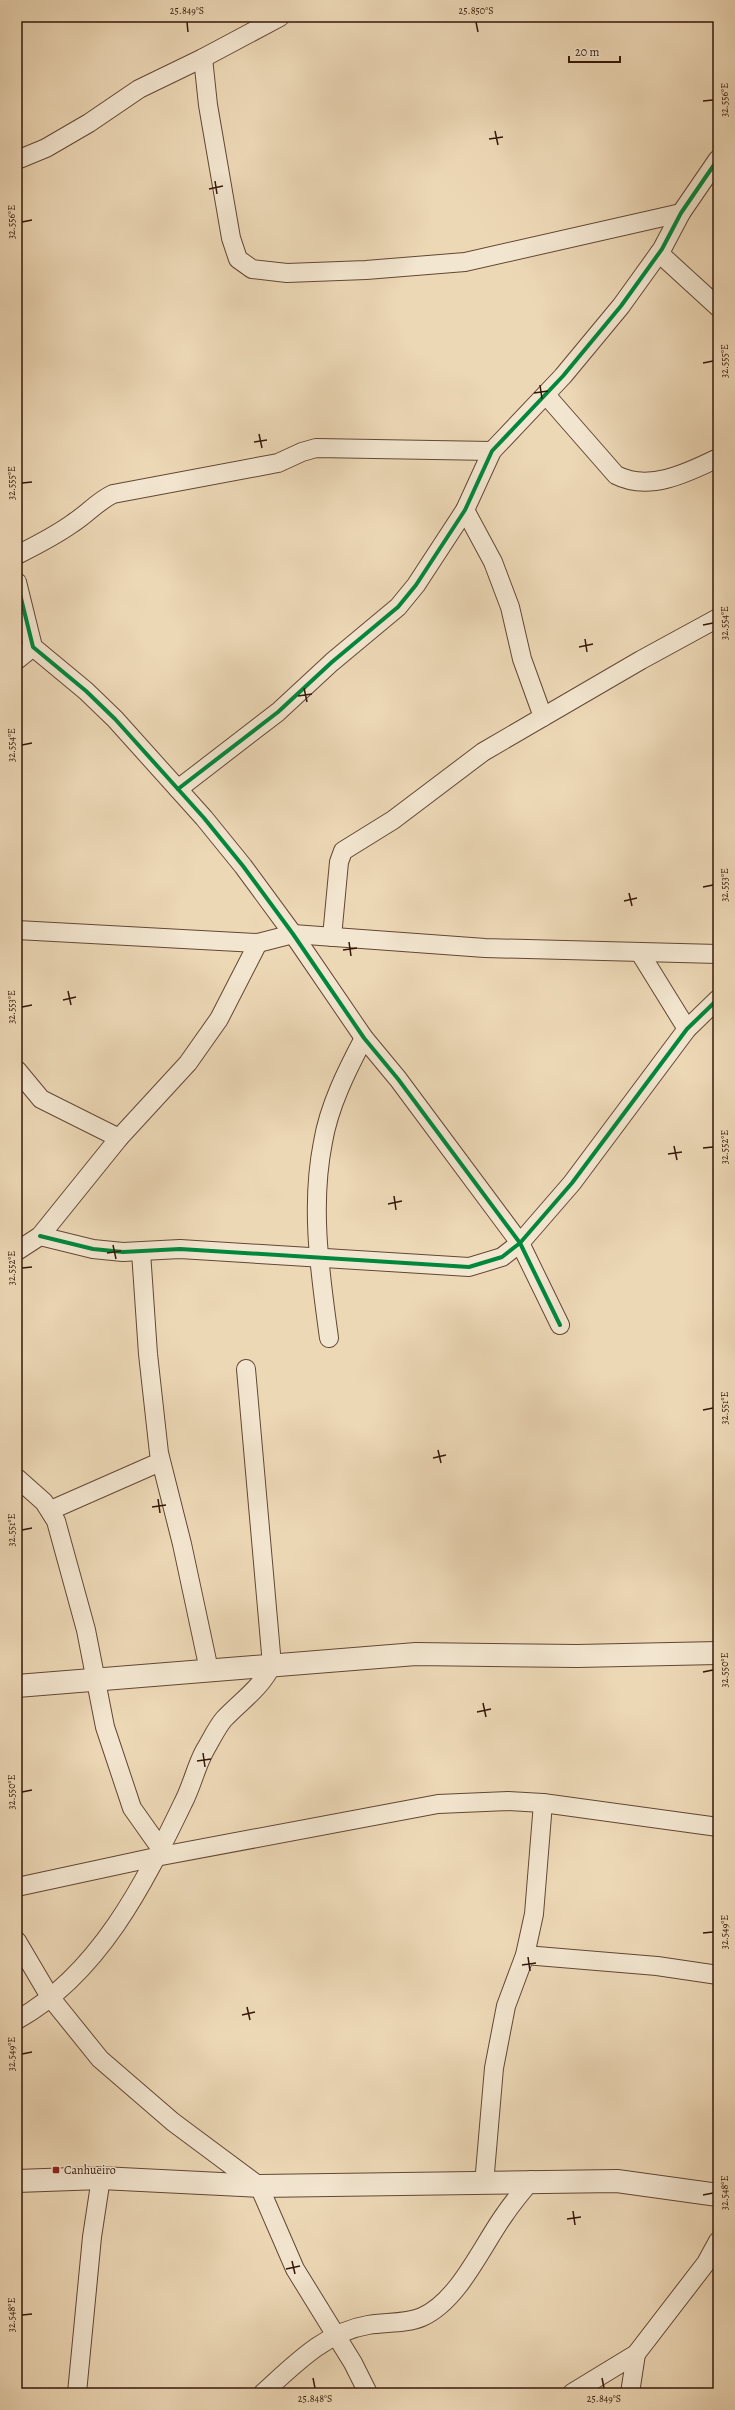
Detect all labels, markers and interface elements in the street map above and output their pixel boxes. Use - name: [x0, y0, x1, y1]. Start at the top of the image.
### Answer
- text: 25.849°S: [170, 4, 204, 17]
- text: 25.850°S: [459, 4, 493, 17]
- scale bar: [569, 38, 620, 64]
- text: 20 m: [575, 44, 599, 60]
- text: 32.556°E: [718, 83, 731, 117]
- text: 32.556°E: [5, 205, 18, 239]
- text: 32.555°E: [718, 344, 731, 378]
- text: 32.555°E: [5, 466, 18, 500]
- text: 32.554°E: [718, 606, 731, 640]
- text: 32.554°E: [5, 728, 18, 762]
- text: 32.553°E: [718, 868, 731, 902]
- text: 32.553°E: [5, 990, 18, 1024]
- text: 32.552°E: [718, 1130, 731, 1164]
- text: 32.552°E: [5, 1251, 18, 1285]
- text: 32.551°E: [718, 1391, 731, 1424]
- text: 32.551°E: [5, 1513, 18, 1546]
- text: 32.550°E: [718, 1653, 731, 1687]
- text: 32.550°E: [5, 1775, 18, 1809]
- text: 32.549°E: [718, 1915, 731, 1949]
- text: 32.549°E: [5, 2037, 18, 2071]
- place label: Canhueiro: [64, 2162, 116, 2178]
- marker: Canhueiro: [51, 2165, 61, 2175]
- text: 32.548°E: [718, 2176, 731, 2210]
- text: 32.548°E: [5, 2298, 18, 2332]
- text: 25.848°S: [298, 2392, 332, 2405]
- text: 25.849°S: [587, 2392, 621, 2405]

